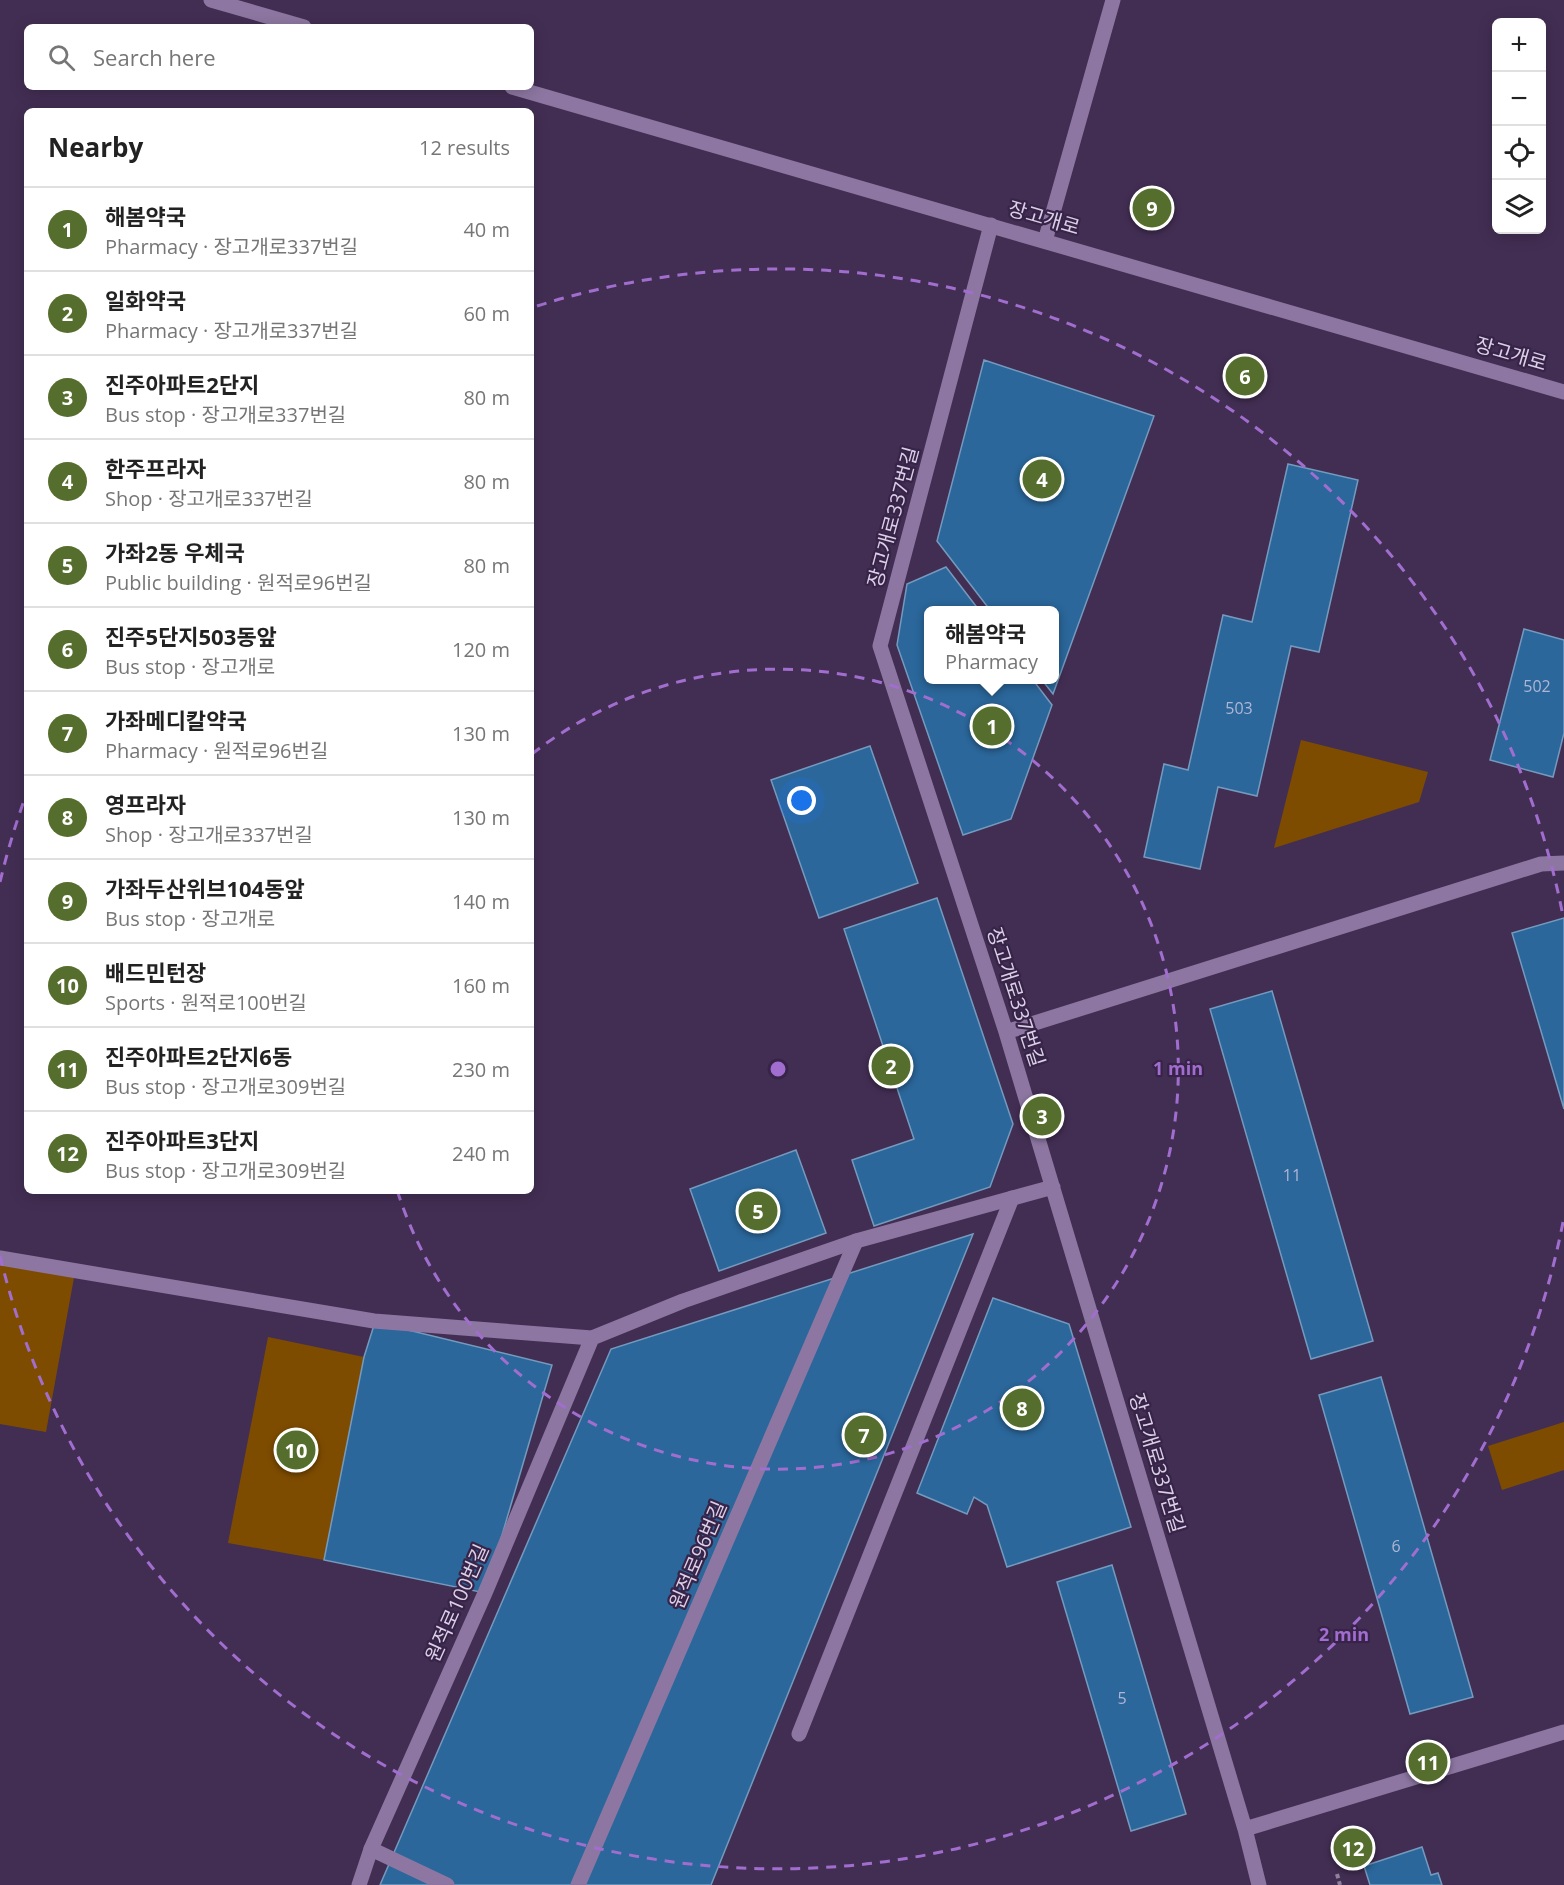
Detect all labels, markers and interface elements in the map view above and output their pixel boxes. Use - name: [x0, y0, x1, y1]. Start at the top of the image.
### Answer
- map controls: [1492, 18, 1546, 234]
- button: +: [1492, 18, 1546, 72]
- search box: [24, 24, 534, 90]
- icon: search: [45, 41, 78, 74]
- text: Search here: [93, 42, 216, 72]
- button: −: [1492, 72, 1546, 126]
- button: locate: [1492, 126, 1546, 180]
- text: Nearby: [48, 129, 143, 165]
- text: 12 results: [419, 134, 510, 161]
- button: layers: [1492, 180, 1546, 234]
- pin: 9: [1132, 186, 1172, 230]
- street label: 장고개로: [1005, 194, 1083, 241]
- text: 해봄약국: [105, 201, 186, 231]
- text: 1: [62, 216, 73, 243]
- text: 40 m: [463, 216, 510, 243]
- text: Pharmacy · 장고개로337번길: [105, 233, 358, 260]
- text: 일화약국: [105, 285, 186, 315]
- text: 2: [62, 300, 73, 327]
- text: 60 m: [463, 300, 510, 327]
- text: Pharmacy · 장고개로337번길: [105, 317, 358, 344]
- street label: 장고개로: [1472, 330, 1550, 377]
- pin: 6: [1226, 354, 1264, 398]
- text: 진주아파트2단지: [105, 369, 259, 399]
- text: 3: [62, 384, 73, 411]
- text: 80 m: [463, 384, 510, 411]
- text: Bus stop · 장고개로337번길: [105, 401, 346, 428]
- street label: 장고개로337번길: [861, 443, 924, 590]
- text: 한주프라자: [105, 453, 206, 483]
- pin: 4: [1022, 456, 1062, 502]
- text: 4: [62, 468, 73, 495]
- text: 80 m: [463, 468, 510, 495]
- text: Shop · 장고개로337번길: [105, 485, 313, 512]
- text: 가좌2동 우체국: [105, 537, 245, 567]
- text: 5: [62, 552, 73, 579]
- text: 80 m: [463, 552, 510, 579]
- text: Public building · 원적로96번길: [105, 569, 372, 596]
- popup: [924, 606, 1059, 684]
- text: 해봄약국: [945, 618, 1026, 648]
- text: 진주5단지503동앞: [105, 621, 277, 651]
- text: 6: [62, 636, 73, 663]
- text: 120 m: [452, 636, 510, 663]
- text: Pharmacy: [945, 648, 1038, 675]
- text: Bus stop · 장고개로: [105, 653, 275, 680]
- house number: 502: [1523, 675, 1551, 697]
- house number: 503: [1225, 697, 1253, 719]
- pin: 1: [972, 704, 1012, 748]
- text: 가좌메디칼약국: [105, 705, 247, 735]
- text: 7: [62, 720, 73, 747]
- text: 130 m: [452, 720, 510, 747]
- text: Pharmacy · 원적로96번길: [105, 737, 328, 764]
- your location: [787, 786, 816, 815]
- text: 영프라자: [105, 789, 186, 819]
- text: 8: [62, 804, 73, 831]
- text: 130 m: [452, 804, 510, 831]
- text: Shop · 장고개로337번길: [105, 821, 313, 848]
- text: 가좌두산위브104동앞: [105, 873, 305, 903]
- text: 9: [62, 888, 73, 915]
- text: 140 m: [452, 888, 510, 915]
- text: Bus stop · 장고개로: [105, 905, 275, 932]
- street label: 장고개로337번길: [981, 924, 1052, 1070]
- text: 배드민턴장: [105, 957, 206, 987]
- text: 10: [56, 972, 79, 999]
- text: 160 m: [452, 972, 510, 999]
- text: Sports · 원적로100번길: [105, 989, 307, 1016]
- text: 진주아파트2단지6동: [105, 1041, 292, 1071]
- pin: 2: [872, 1044, 910, 1088]
- text: 11: [56, 1056, 79, 1083]
- text: 230 m: [452, 1056, 510, 1083]
- text: 1 min: [1153, 1056, 1203, 1080]
- centre of rings: [768, 1059, 788, 1079]
- text: Bus stop · 장고개로309번길: [105, 1073, 346, 1100]
- pin: 3: [1022, 1094, 1062, 1138]
- text: 진주아파트3단지: [105, 1125, 259, 1155]
- text: 12: [56, 1140, 79, 1167]
- text: 240 m: [452, 1140, 510, 1167]
- text: Bus stop · 장고개로309번길: [105, 1157, 346, 1184]
- house number: 11: [1283, 1164, 1301, 1186]
- pin: 5: [738, 1188, 777, 1234]
- pin: 8: [1002, 1386, 1042, 1430]
- street label: 장고개로337번길: [1123, 1390, 1192, 1536]
- pin: 7: [844, 1412, 884, 1458]
- pin: 10: [276, 1428, 316, 1472]
- street label: 원적로96번길: [663, 1497, 732, 1613]
- house number: 6: [1391, 1535, 1401, 1557]
- street label: 원적로100번길: [419, 1540, 495, 1666]
- text: 2 min: [1319, 1622, 1369, 1646]
- house number: 5: [1117, 1687, 1127, 1709]
- pin: 11: [1408, 1740, 1448, 1784]
- pin: 12: [1334, 1826, 1372, 1870]

